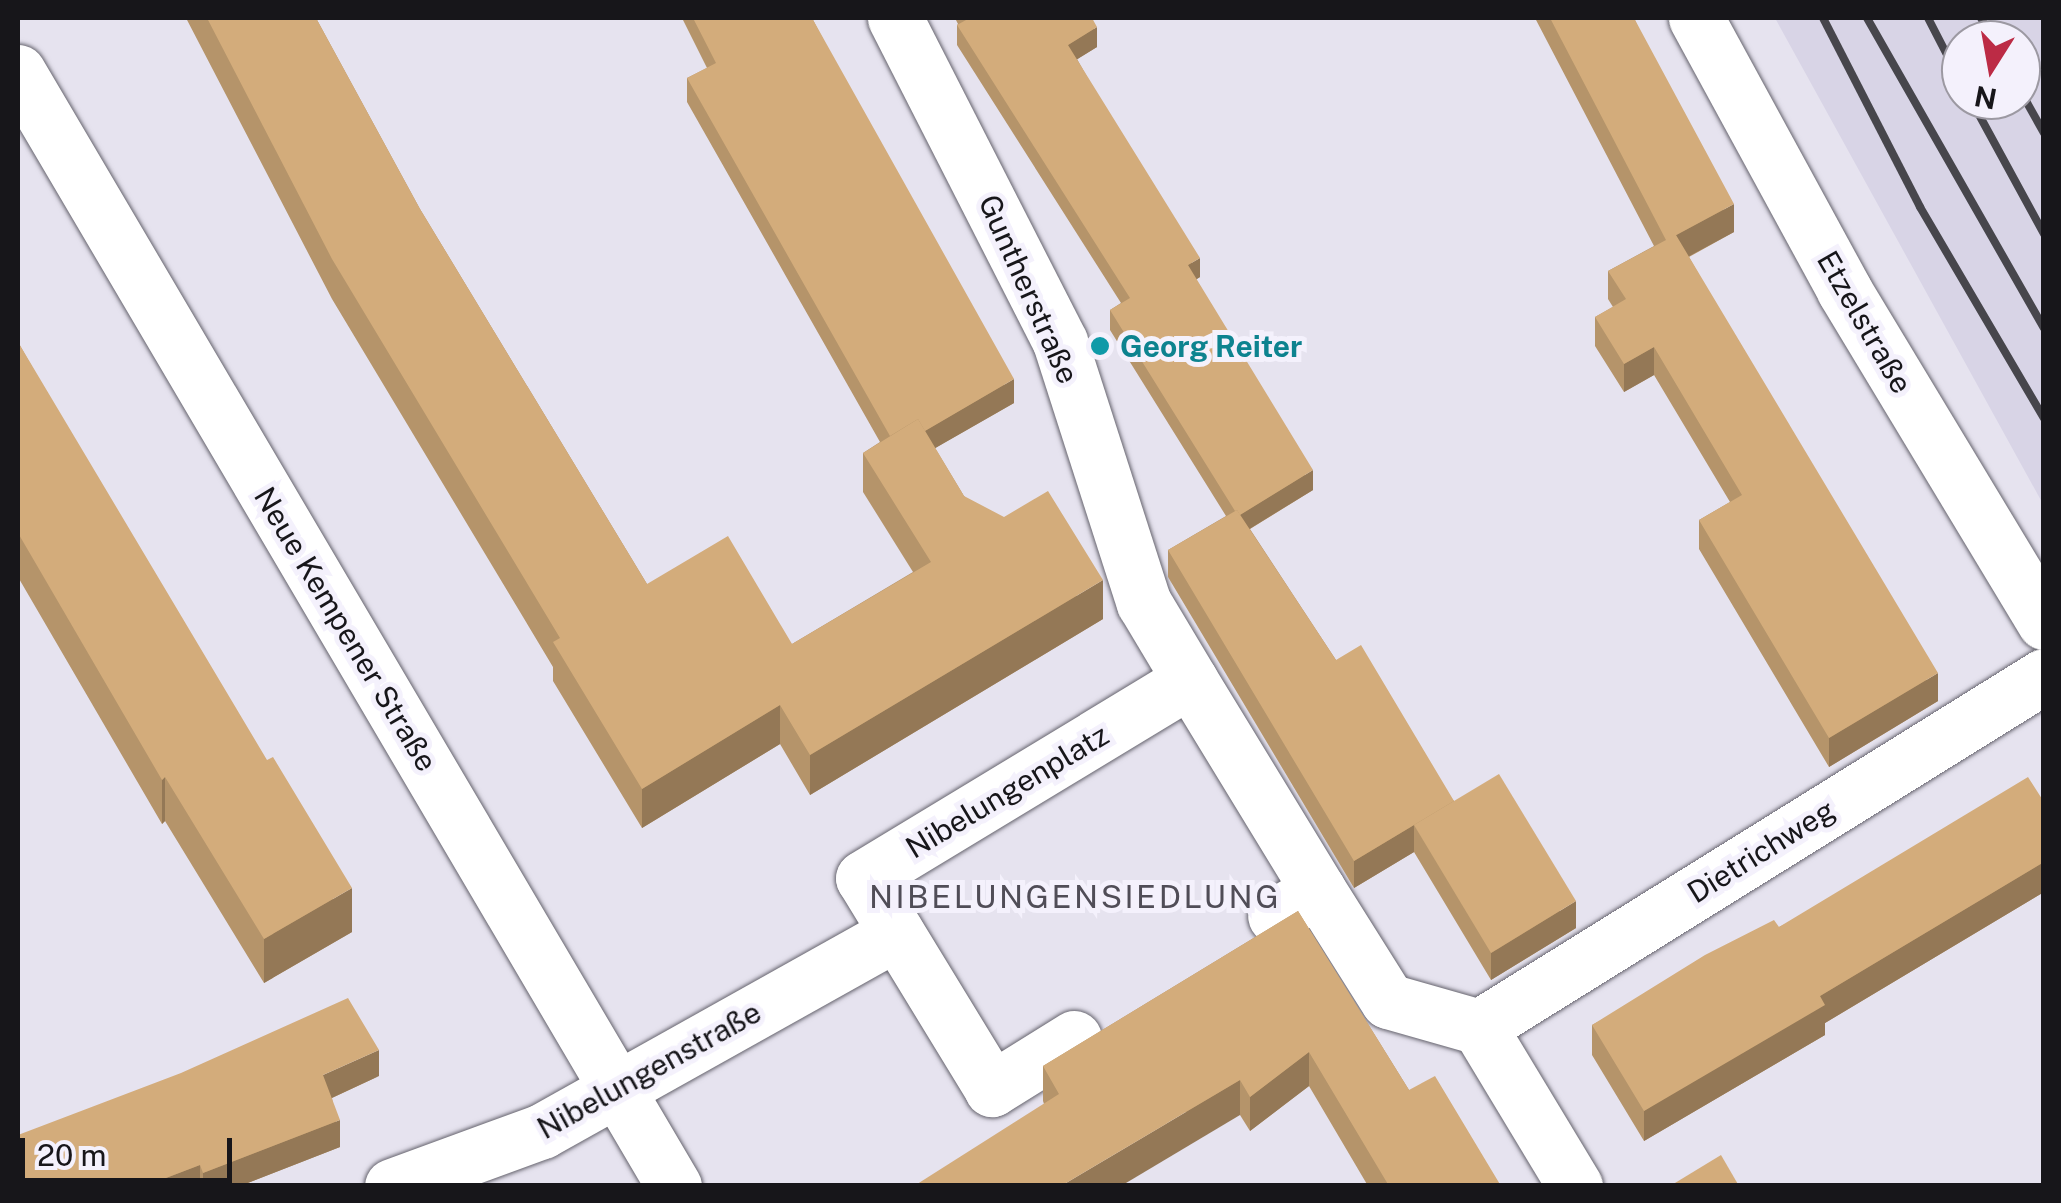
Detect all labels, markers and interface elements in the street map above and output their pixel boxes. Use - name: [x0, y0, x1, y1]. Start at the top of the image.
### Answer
- north arrow: [1941, 20, 2041, 120]
- text: N: [1972, 80, 1999, 116]
- street label: Guntherstraße: [971, 189, 1087, 389]
- street label: Etzelstraße: [1810, 244, 1920, 400]
- place label: Georg Reiter: [1120, 328, 1302, 364]
- marker: Georg Reiter: [1089, 335, 1111, 357]
- street label: Neue Kempener Straße: [247, 480, 445, 778]
- street label: Nibelungenplatz: [899, 716, 1115, 866]
- street label: Dietrichweg: [1681, 792, 1841, 910]
- district label: NIBELUNGENSIEDLUNG: [869, 878, 1281, 916]
- street label: Nibelungenstraße: [531, 994, 767, 1146]
- scale bar: [25, 1118, 238, 1180]
- text: 20 m: [37, 1137, 106, 1173]

